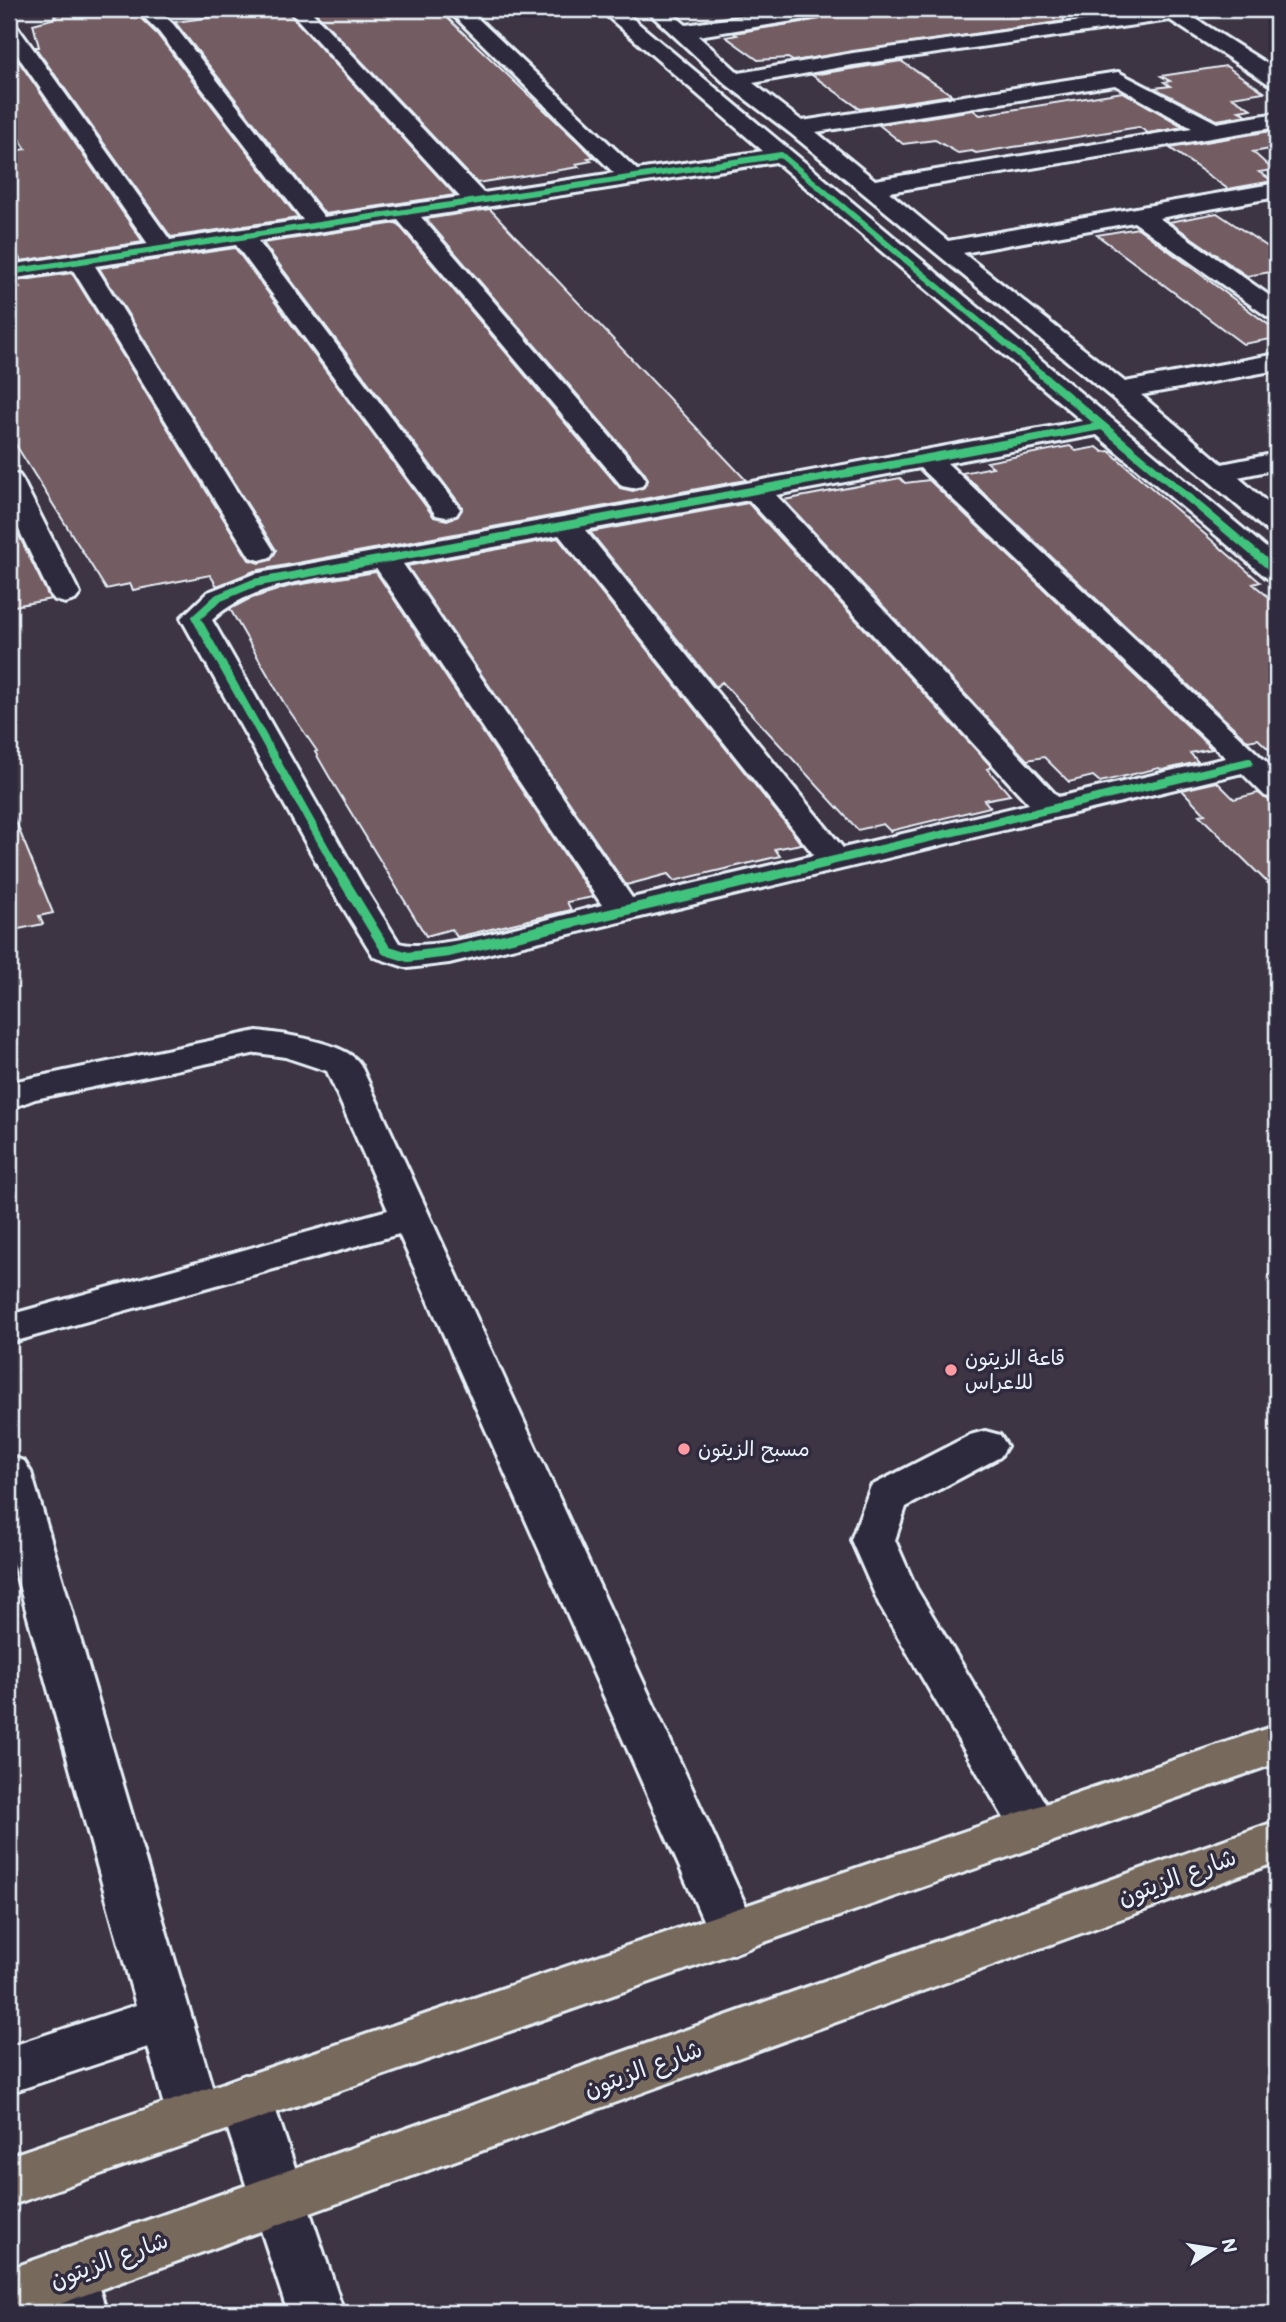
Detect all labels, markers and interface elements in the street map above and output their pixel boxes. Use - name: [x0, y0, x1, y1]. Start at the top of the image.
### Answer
- place label: قاعة الزيتون للاعراس: [965, 1343, 1065, 1394]
- marker: قاعة الزيتون للاعراس: [943, 1362, 959, 1378]
- place label: مسبح الزيتون: [698, 1434, 810, 1463]
- marker: مسبح الزيتون: [676, 1441, 692, 1457]
- street label: شارع الزيتون: [1113, 1840, 1241, 1914]
- street label: شارع الزيتون: [579, 2032, 707, 2106]
- north arrow: [1178, 2214, 1248, 2284]
- street label: شارع الزيتون: [45, 2223, 173, 2297]
- text: N: [1216, 2236, 1244, 2255]

